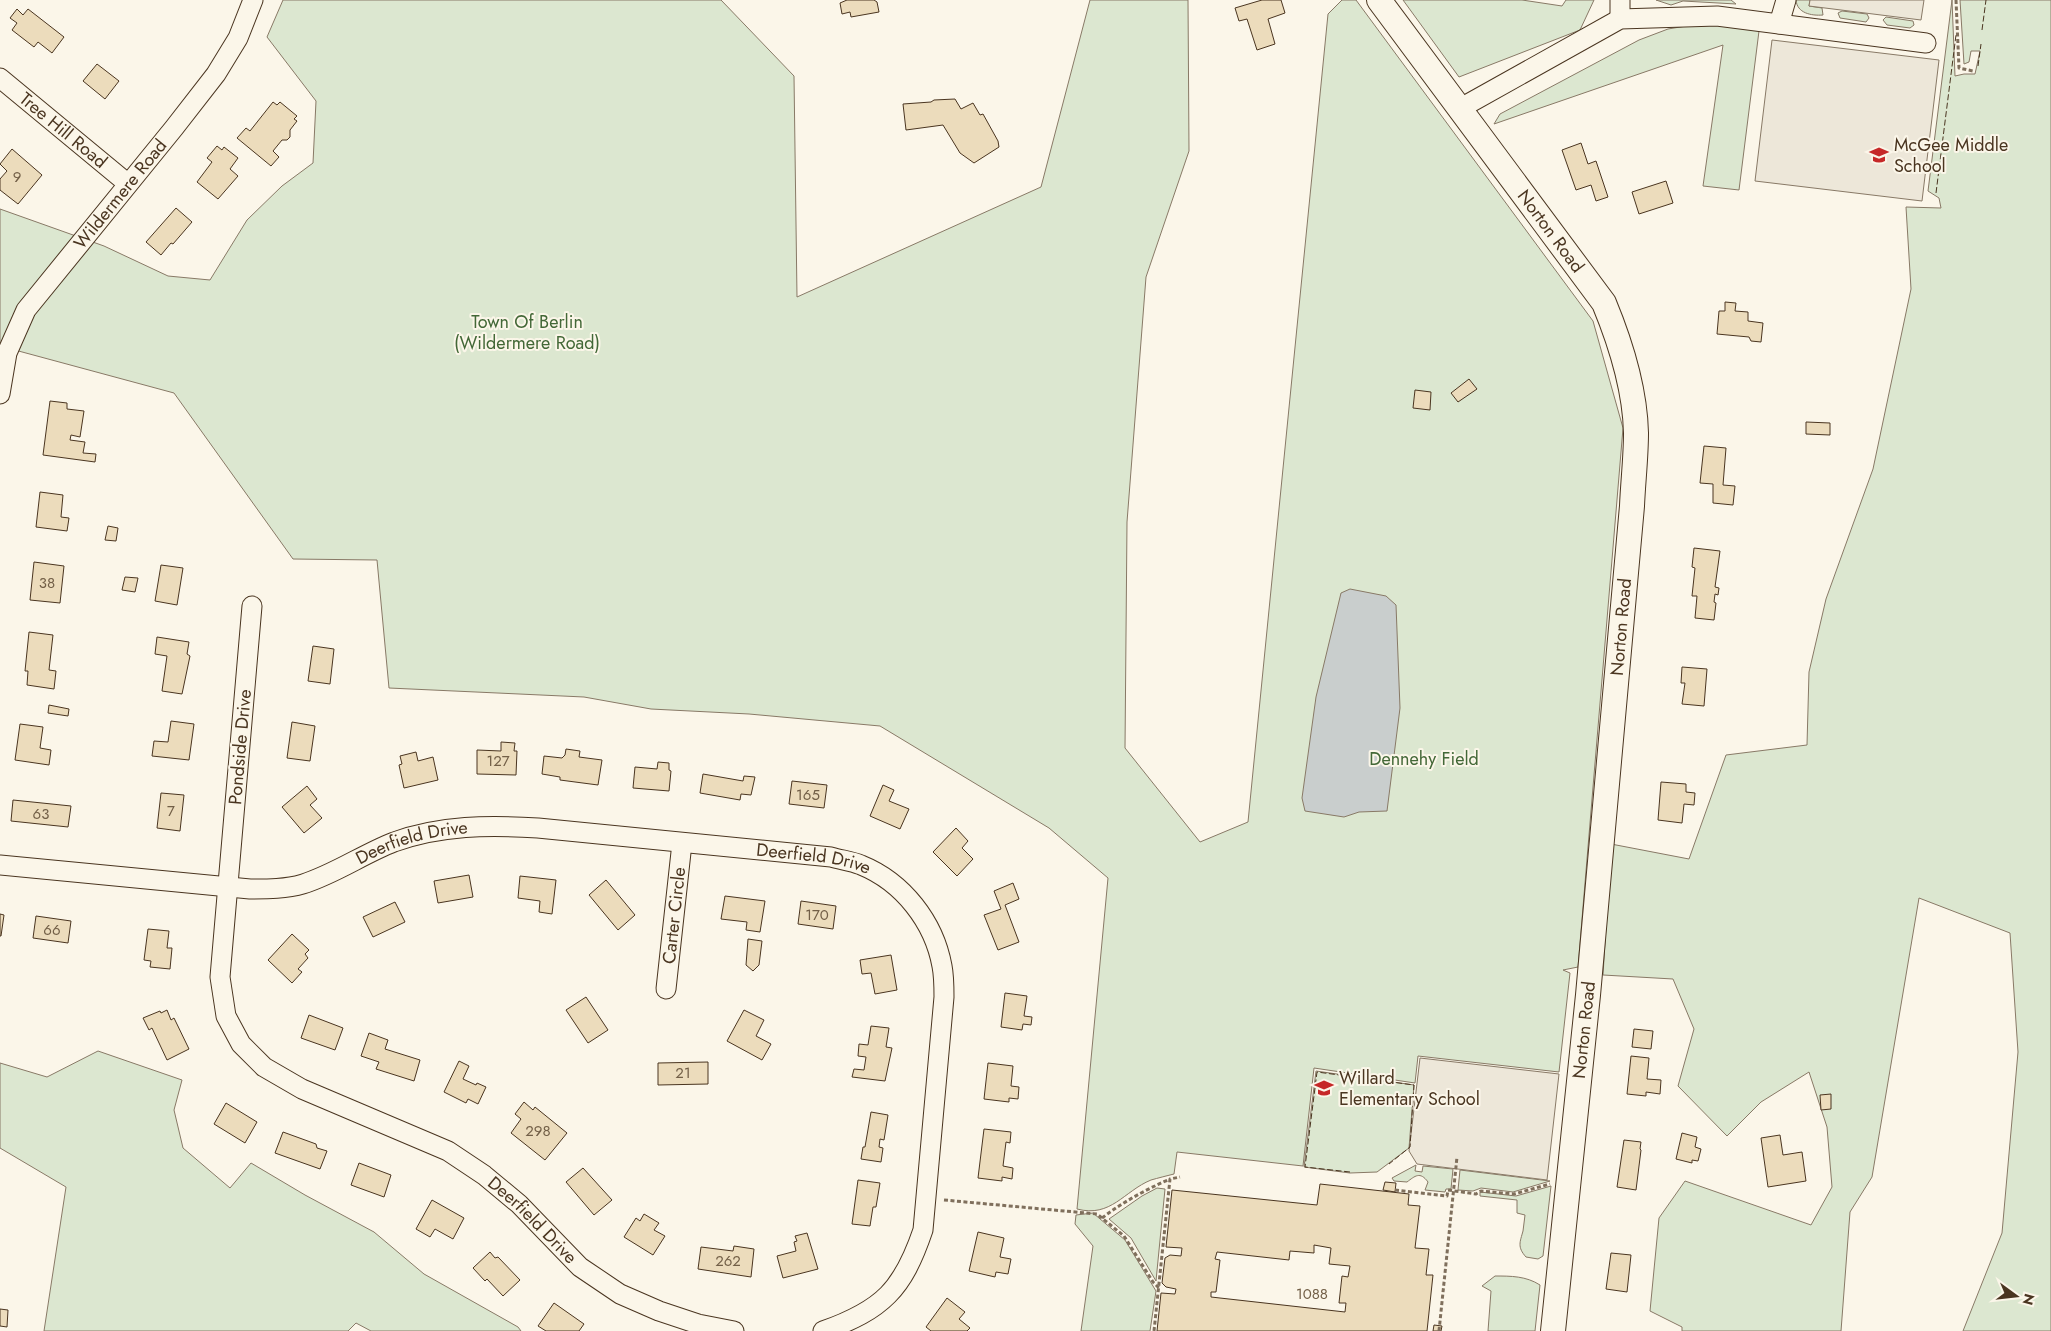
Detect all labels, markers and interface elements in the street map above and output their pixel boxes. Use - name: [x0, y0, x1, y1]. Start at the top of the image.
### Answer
- street label: Tree Hill Road: [14, 86, 113, 174]
- place label: McGee Middle School: [1894, 132, 2008, 179]
- street label: Wildermere Road: [68, 133, 173, 255]
- school or university icon: McGee Middle School: [1868, 144, 1890, 166]
- house number: 9: [13, 166, 21, 188]
- street label: Norton Road: [1511, 184, 1590, 278]
- park label: Town Of Berlin (Wildermere Road): [454, 309, 600, 356]
- house number: 38: [39, 572, 55, 594]
- street label: Norton Road: [1604, 577, 1638, 677]
- street label: Pondside Drive: [222, 688, 258, 806]
- park label: Dennehy Field: [1369, 746, 1479, 772]
- house number: 127: [486, 750, 510, 772]
- house number: 165: [796, 784, 820, 806]
- house number: 7: [167, 800, 175, 822]
- house number: 63: [33, 803, 49, 825]
- street label: Deerfield Drive: [351, 814, 468, 871]
- street label: Deerfield Drive: [755, 837, 875, 881]
- street label: Carter Circle: [656, 866, 692, 965]
- house number: 170: [805, 904, 829, 926]
- house number: 66: [43, 919, 61, 941]
- street label: Norton Road: [1566, 980, 1602, 1080]
- house number: 21: [675, 1062, 691, 1084]
- place label: Willard Elementary School: [1339, 1065, 1480, 1112]
- school or university icon: Willard Elementary School: [1313, 1077, 1335, 1099]
- house number: 298: [525, 1120, 551, 1142]
- street label: Deerfield Drive: [482, 1170, 583, 1270]
- house number: 262: [715, 1250, 741, 1272]
- north arrow: [1991, 1271, 2041, 1321]
- house number: 1088: [1296, 1283, 1328, 1305]
- text: N: [2017, 1291, 2040, 1307]

